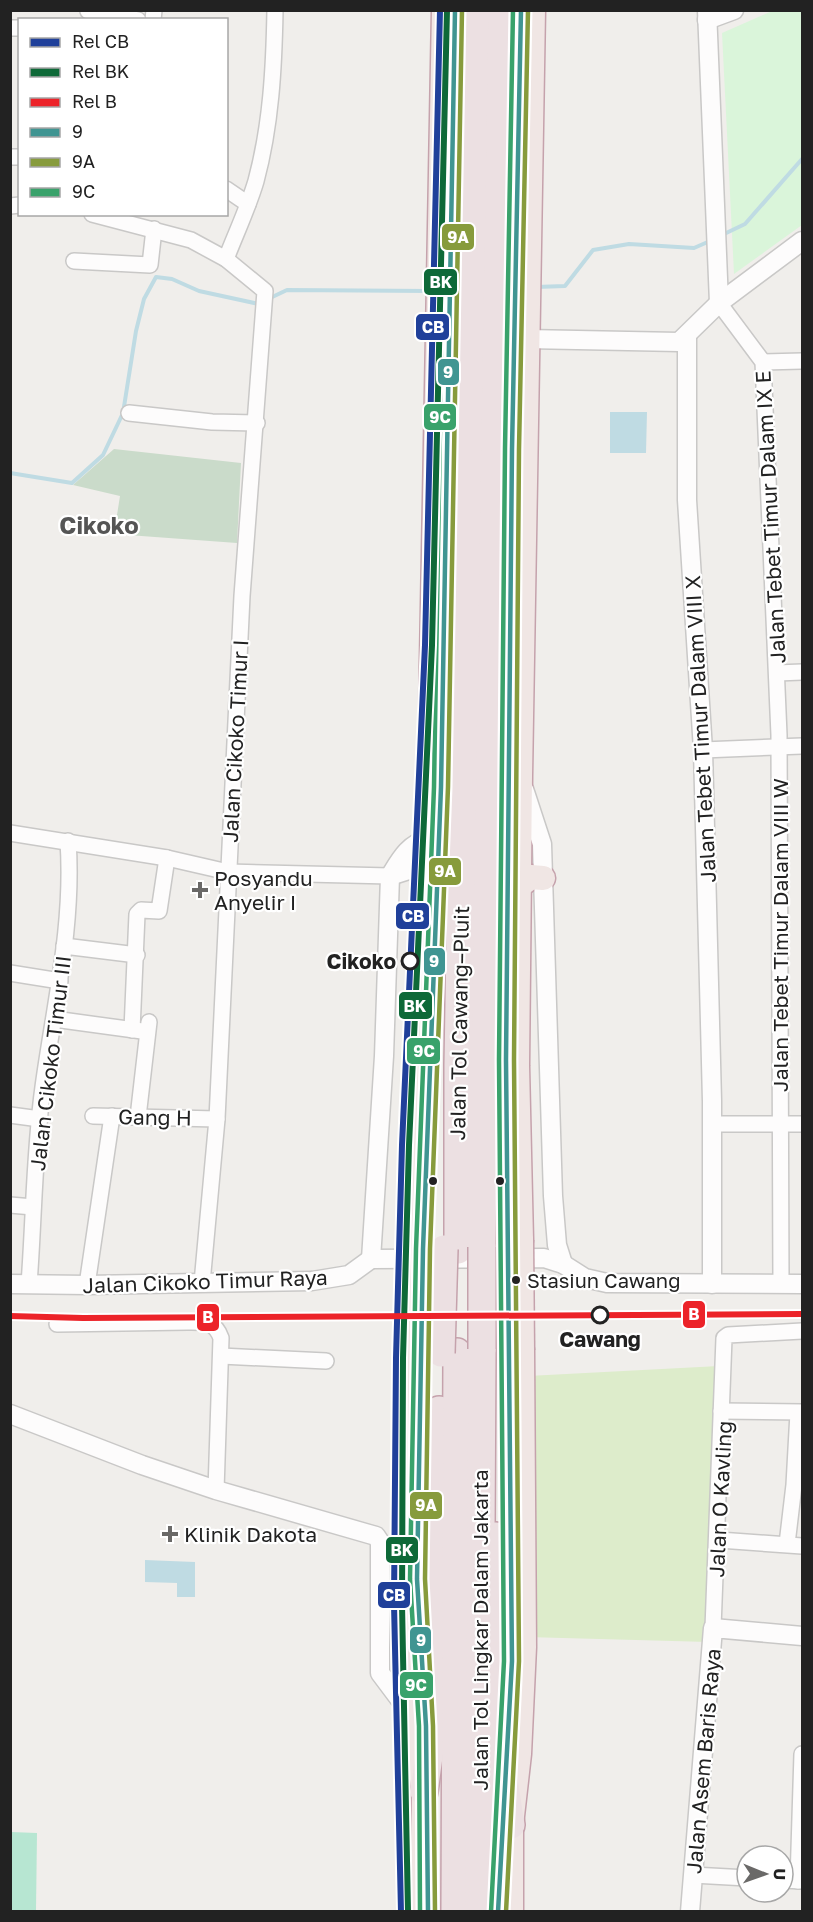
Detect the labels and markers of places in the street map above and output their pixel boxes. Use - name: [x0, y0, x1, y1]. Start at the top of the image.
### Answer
- place label: Posyandu Anyelir I: [214, 865, 313, 915]
- marker: Posyandu Anyelir I: [191, 881, 209, 899]
- place label: Cikoko: [327, 948, 396, 974]
- marker: Cikoko: [401, 952, 419, 970]
- unlabelled marker: [427, 1175, 439, 1187]
- unlabelled marker: [494, 1175, 506, 1187]
- place label: Stasiun Cawang: [527, 1268, 680, 1292]
- marker: Stasiun Cawang: [510, 1274, 522, 1286]
- marker: Cawang: [591, 1306, 609, 1324]
- place label: Cawang: [559, 1326, 641, 1352]
- place label: Klinik Dakota: [184, 1521, 317, 1547]
- marker: Klinik Dakota: [161, 1525, 179, 1543]

